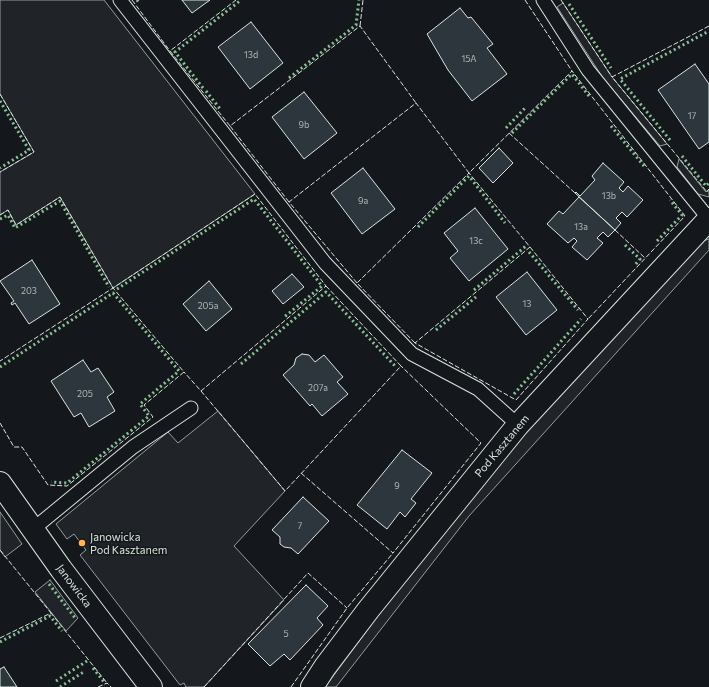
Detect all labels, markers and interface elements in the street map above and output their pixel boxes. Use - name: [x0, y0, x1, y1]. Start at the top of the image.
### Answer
- house number: 13d: [244, 50, 258, 60]
- house number: 15A: [461, 54, 477, 64]
- house number: 17: [688, 111, 696, 121]
- house number: 9b: [299, 120, 309, 130]
- house number: 13b: [602, 191, 616, 201]
- house number: 9a: [358, 196, 368, 206]
- house number: 13a: [574, 222, 588, 232]
- house number: 13c: [469, 236, 483, 246]
- house number: 203: [21, 286, 37, 296]
- house number: 13: [523, 299, 531, 309]
- house number: 205a: [198, 301, 218, 311]
- house number: 207a: [308, 383, 328, 393]
- house number: 205: [77, 389, 93, 399]
- street label: Pod Kasztanem: [472, 412, 532, 480]
- house number: 9: [394, 481, 400, 491]
- house number: 7: [298, 521, 302, 531]
- place label: Janowicka Pod Kasztanem: [90, 530, 167, 556]
- marker: Janowicka Pod Kasztanem: [77, 538, 87, 548]
- street label: Janowicka: [54, 562, 94, 610]
- house number: 5: [283, 629, 289, 639]

